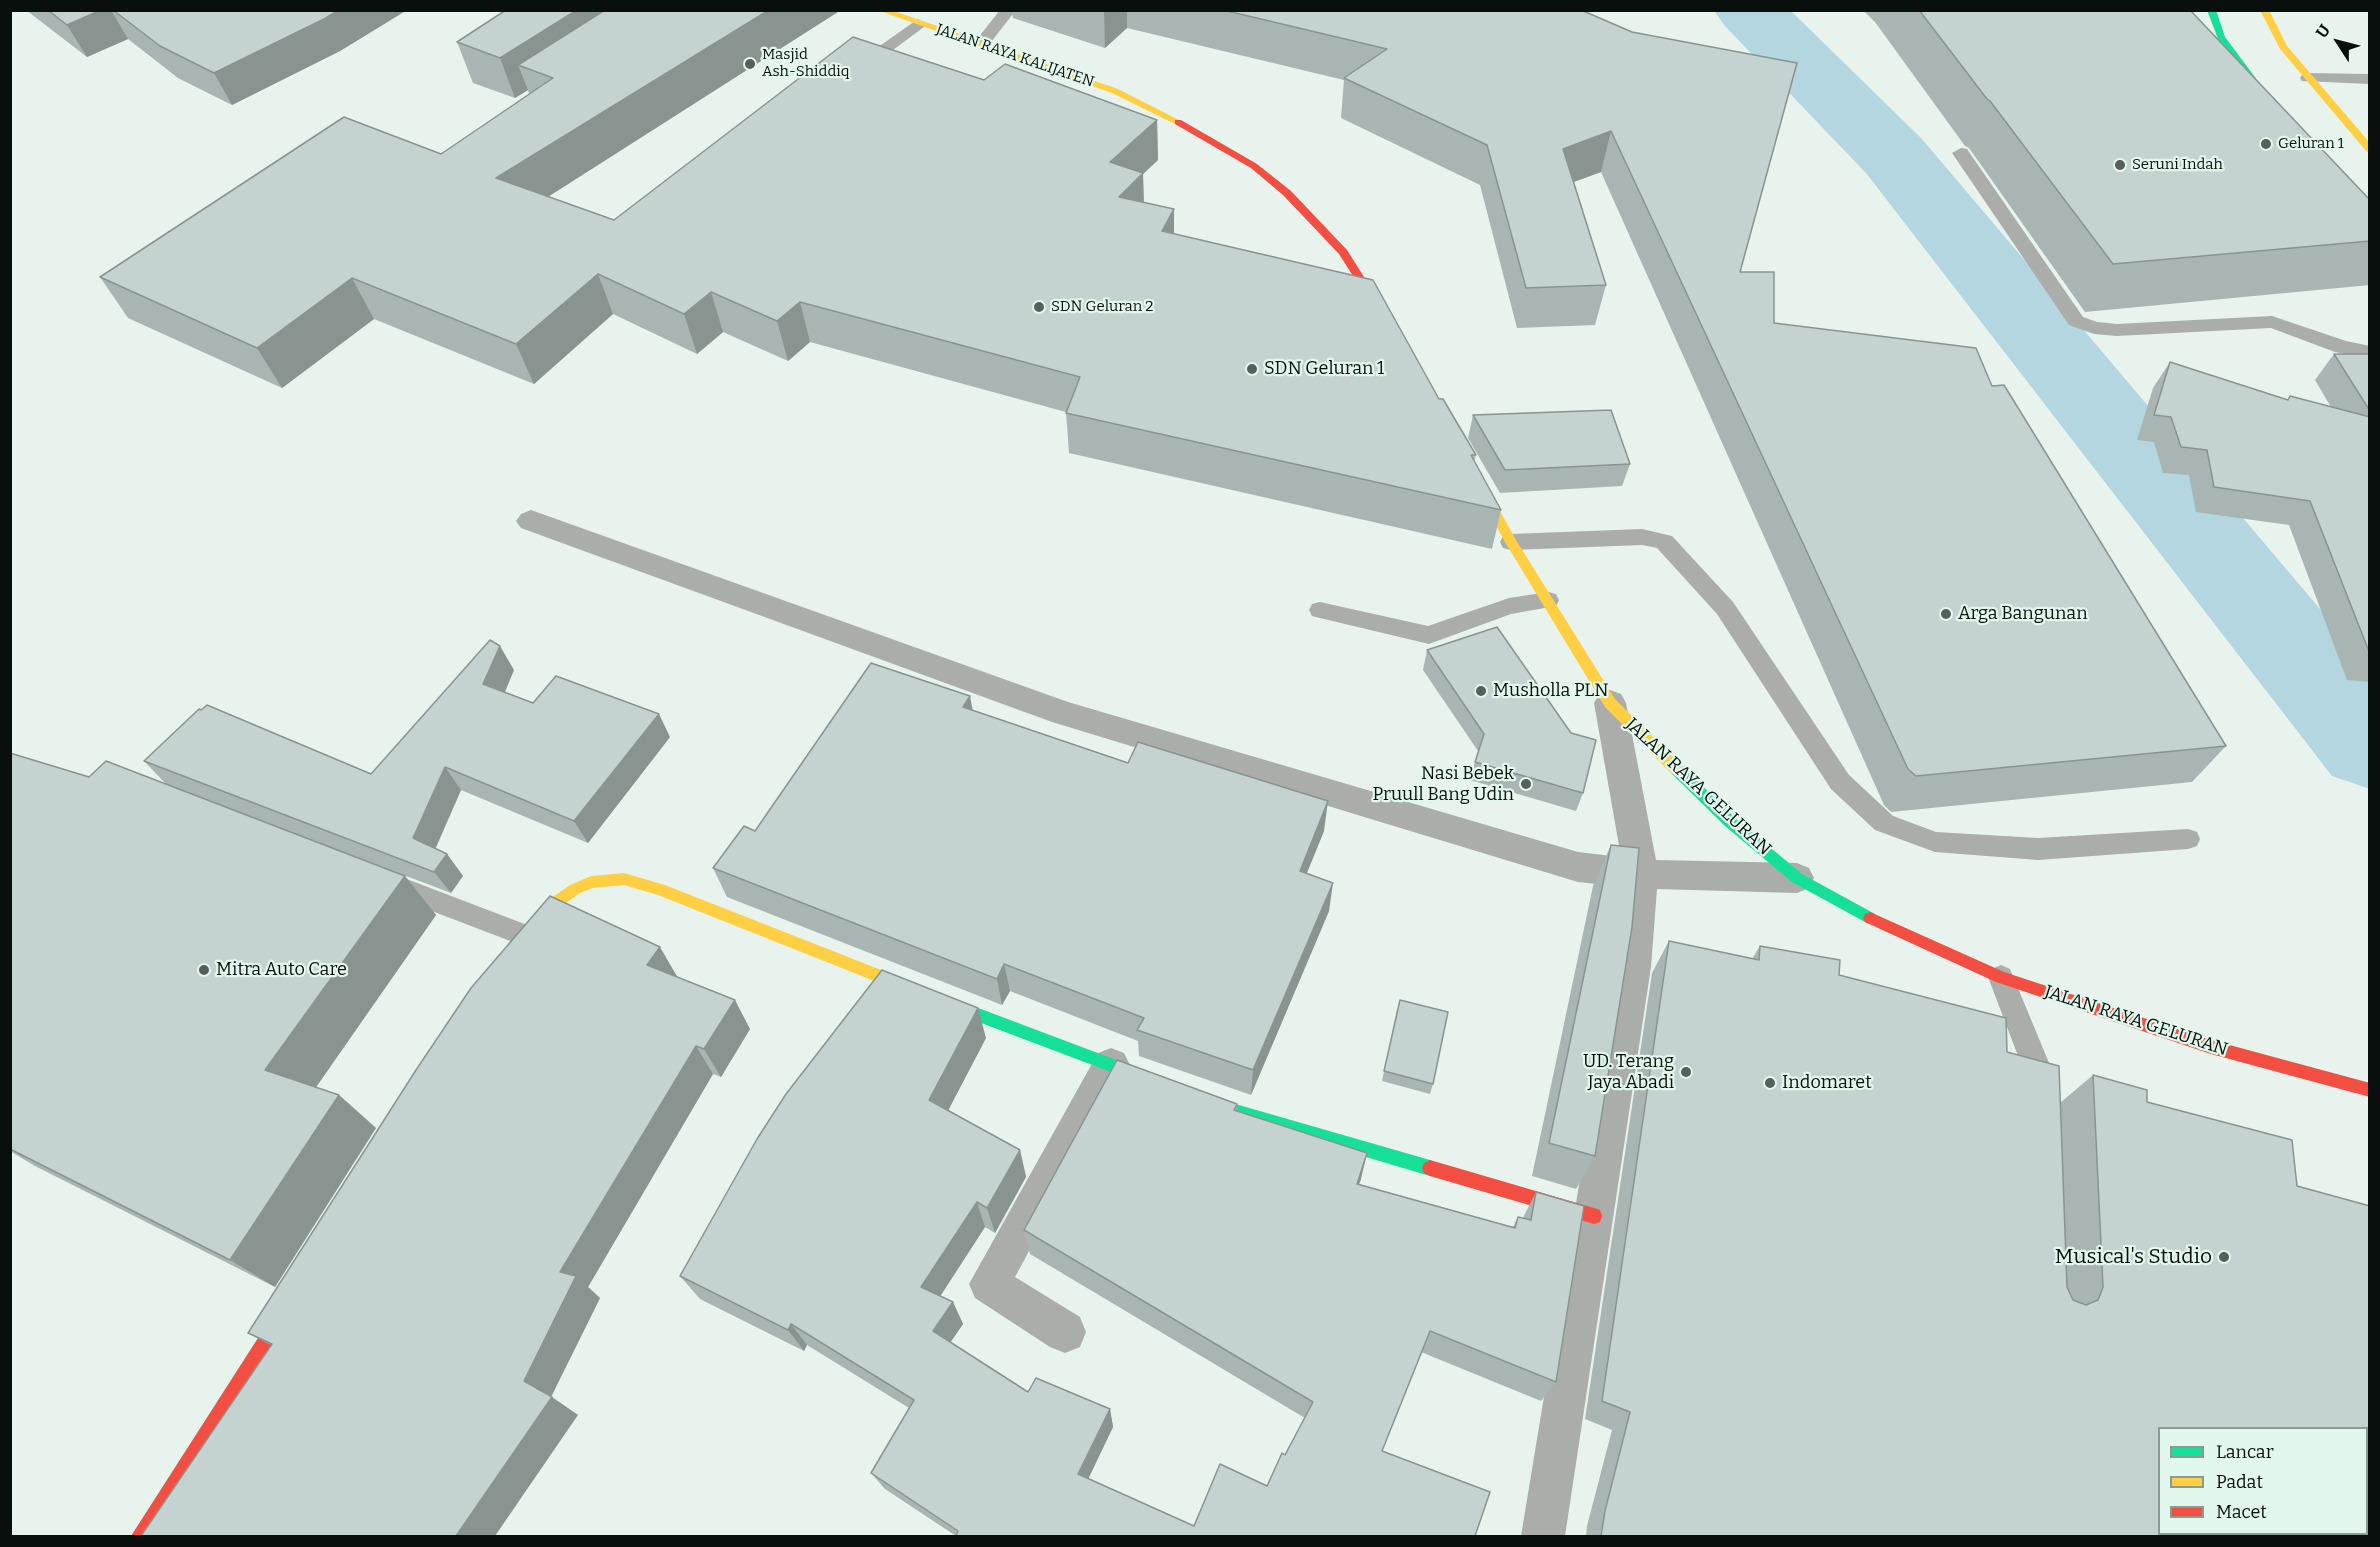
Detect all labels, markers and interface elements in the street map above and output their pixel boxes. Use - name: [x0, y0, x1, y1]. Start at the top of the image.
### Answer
- north arrow: [2308, 12, 2368, 72]
- street label: JALAN RAYA KALIJATEN: [934, 20, 1096, 92]
- text: U: [2312, 21, 2334, 42]
- place label: Masjid Ash-Shiddiq: [762, 46, 849, 81]
- marker: Masjid Ash-Shiddiq: [743, 57, 757, 71]
- place label: Geluran 1: [2278, 135, 2344, 153]
- marker: Geluran 1: [2259, 137, 2273, 151]
- place label: Seruni Indah: [2132, 156, 2223, 174]
- marker: Seruni Indah: [2113, 158, 2127, 172]
- place label: SDN Geluran 2: [1051, 298, 1153, 316]
- marker: SDN Geluran 2: [1032, 300, 1046, 314]
- place label: SDN Geluran 1: [1264, 358, 1384, 380]
- marker: SDN Geluran 1: [1245, 362, 1259, 376]
- place label: Arga Bangunan: [1958, 603, 2088, 625]
- marker: Arga Bangunan: [1939, 607, 1953, 621]
- place label: Musholla PLN: [1493, 680, 1608, 702]
- marker: Musholla PLN: [1474, 684, 1488, 698]
- street label: JALAN RAYA GELURAN: [1621, 714, 1775, 860]
- place label: Nasi Bebek Pruull Bang Udin: [1373, 763, 1514, 806]
- marker: Nasi Bebek Pruull Bang Udin: [1519, 777, 1533, 791]
- place label: Mitra Auto Care: [216, 959, 347, 981]
- marker: Mitra Auto Care: [197, 963, 211, 977]
- street label: JALAN RAYA GELURAN: [2042, 981, 2230, 1061]
- place label: UD. Terang Jaya Abadi: [1583, 1051, 1674, 1094]
- marker: UD. Terang Jaya Abadi: [1679, 1065, 1693, 1079]
- place label: Indomaret: [1782, 1072, 1872, 1094]
- marker: Indomaret: [1763, 1076, 1777, 1090]
- place label: Musical's Studio: [2055, 1244, 2212, 1270]
- marker: Musical's Studio: [2217, 1250, 2231, 1264]
- legend: [2158, 1427, 2368, 1535]
- text: Lancar: [2216, 1441, 2274, 1463]
- text: Padat: [2216, 1471, 2263, 1493]
- text: Macet: [2216, 1501, 2267, 1523]

